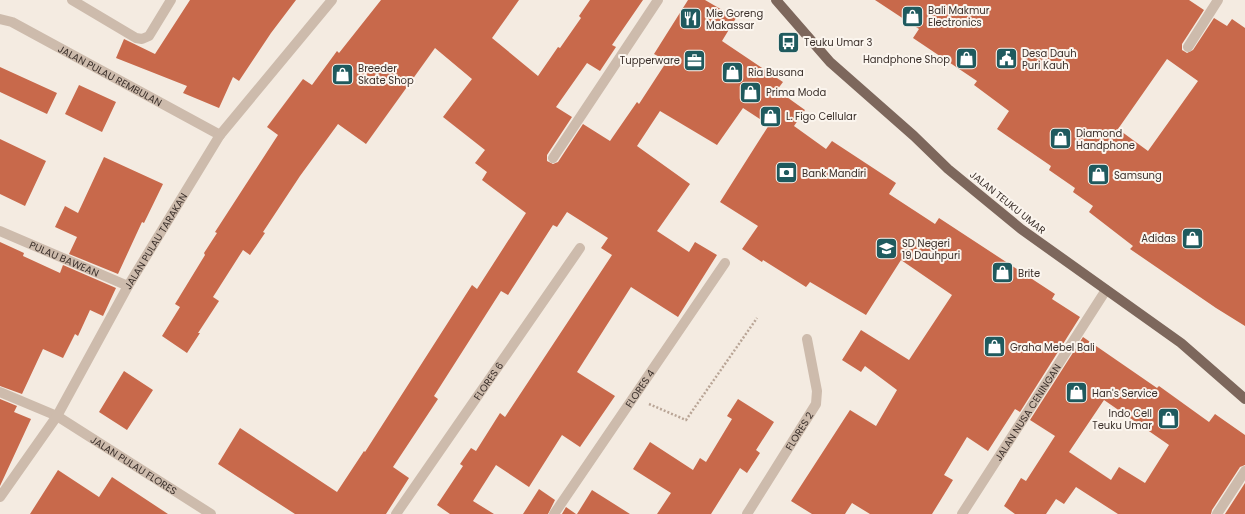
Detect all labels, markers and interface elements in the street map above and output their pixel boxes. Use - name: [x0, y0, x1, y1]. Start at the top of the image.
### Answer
- shop icon: Bali Makmur Electronics: [900, 3, 926, 29]
- place label: Bali Makmur Electronics: [928, 3, 990, 30]
- restaurant icon: Mie Goreng Makassar: [678, 6, 704, 32]
- place label: Mie Goreng Makassar: [706, 6, 763, 33]
- bus stop icon: Teuku Umar 3: [776, 29, 802, 55]
- place label: Teuku Umar 3: [804, 35, 872, 50]
- street label: JALAN PULAU REMBULAN: [55, 41, 165, 110]
- shop icon: Handphone Shop: [953, 46, 979, 72]
- public building icon: Desa Dauh Puri Kauh: [994, 46, 1020, 72]
- place label: Desa Dauh Puri Kauh: [1022, 46, 1077, 73]
- office icon: Tupperware: [682, 47, 708, 73]
- place label: Handphone Shop: [863, 52, 950, 67]
- place label: Tupperware: [620, 53, 680, 68]
- shop icon: Ria Busana: [719, 59, 745, 85]
- shop icon: Breeder Skate Shop: [329, 61, 355, 87]
- place label: Breeder Skate Shop: [358, 61, 414, 88]
- place label: Ria Busana: [748, 65, 804, 80]
- shop icon: Prima Moda: [738, 79, 764, 105]
- place label: Prima Moda: [766, 85, 826, 100]
- shop icon: L. Figo Cellular: [757, 103, 783, 129]
- place label: L. Figo Cellular: [786, 109, 857, 124]
- shop icon: Diamond Handphone: [1047, 126, 1073, 152]
- place label: Diamond Handphone: [1076, 126, 1135, 153]
- bank icon: Bank Mandiri: [774, 160, 800, 186]
- shop icon: Samsung: [1086, 162, 1112, 188]
- place label: Bank Mandiri: [802, 166, 866, 181]
- street label: JALAN TEUKU UMAR: [967, 167, 1049, 238]
- place label: Samsung: [1114, 168, 1162, 183]
- street label: JALAN PULAU TARAKAN: [121, 190, 191, 292]
- shop icon: Adidas: [1179, 225, 1205, 251]
- place label: Adidas: [1141, 231, 1176, 246]
- school or university icon: SD Negeri 19 Dauhpuri: [874, 236, 900, 262]
- place label: SD Negeri 19 Dauhpuri: [902, 236, 960, 263]
- street label: PULAU BAWEAN: [27, 237, 101, 281]
- shop icon: Brite: [989, 260, 1015, 286]
- place label: Brite: [1018, 266, 1040, 281]
- shop icon: Graha Mebel Bali: [981, 334, 1007, 360]
- place label: Graha Mebel Bali: [1010, 340, 1095, 355]
- street label: FLORES 6: [470, 359, 507, 403]
- street label: JALAN NUSA CENINGAN: [991, 361, 1065, 464]
- street label: FLORES 4: [622, 367, 658, 411]
- shop icon: Han's Service: [1064, 380, 1090, 406]
- place label: Han's Service: [1092, 386, 1158, 401]
- place label: Indo Cell Teuku Umar: [1092, 406, 1152, 433]
- shop icon: Indo Cell Teuku Umar: [1155, 406, 1181, 432]
- street label: FLORES 2: [782, 409, 817, 453]
- street label: JALAN PULAU FLORES: [87, 432, 180, 499]

